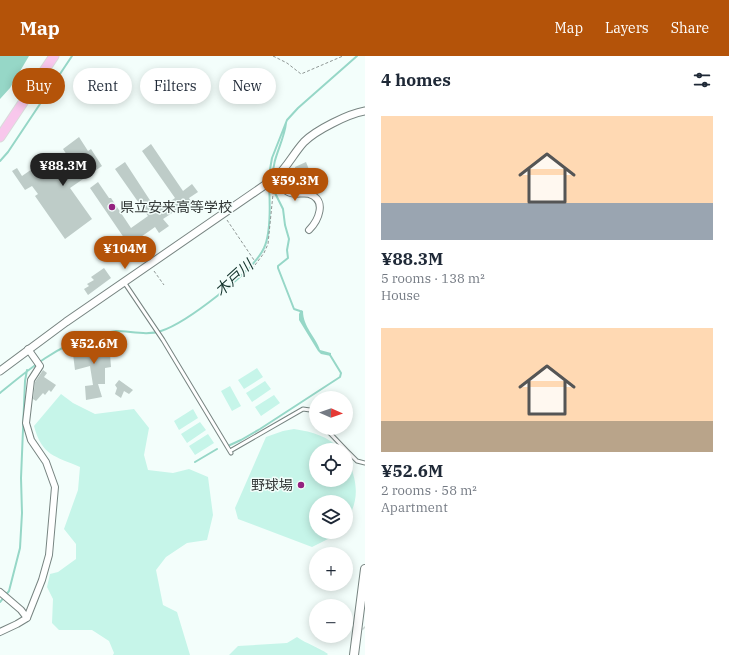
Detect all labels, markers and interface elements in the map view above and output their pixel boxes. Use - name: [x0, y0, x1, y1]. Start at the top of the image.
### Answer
- text: Map: [20, 16, 60, 40]
- text: Map: [555, 19, 583, 37]
- text: Layers: [605, 19, 649, 37]
- text: Share: [671, 19, 709, 37]
- chip: Buy: [12, 68, 65, 104]
- chip: Rent: [73, 68, 132, 104]
- chip: Filters: [140, 68, 211, 104]
- chip: New: [219, 68, 276, 104]
- text: 4 homes: [381, 69, 451, 91]
- icon: filters: [691, 69, 713, 91]
- icon: home: [511, 142, 583, 214]
- pin: ¥88.3M: [30, 153, 96, 187]
- text: ¥88.3M: [39, 157, 87, 174]
- pin: ¥59.3M: [262, 168, 328, 202]
- text: ¥59.3M: [271, 172, 319, 189]
- place label: 県立安来高等学校: [120, 198, 232, 216]
- marker: 県立安来高等学校: [107, 202, 117, 212]
- pin: ¥104M: [97, 236, 153, 270]
- text: ¥104M: [103, 240, 147, 257]
- text: ¥88.3M: [381, 248, 443, 270]
- water label: 木戸川: [211, 254, 258, 300]
- text: 5 rooms · 138 m²: [381, 270, 485, 287]
- text: House: [381, 287, 420, 304]
- pin: ¥52.6M: [61, 331, 127, 365]
- text: ¥52.6M: [70, 335, 118, 352]
- icon: home: [511, 354, 583, 426]
- north arrow: [309, 391, 353, 435]
- map controls: [309, 391, 353, 643]
- button: locate: [309, 443, 353, 487]
- text: ¥52.6M: [381, 460, 443, 482]
- place label: 野球場: [251, 476, 293, 494]
- marker: 野球場: [296, 480, 306, 490]
- text: 2 rooms · 58 m²: [381, 482, 477, 499]
- button: layers: [309, 495, 353, 539]
- text: Apartment: [381, 499, 448, 516]
- button: +: [309, 547, 353, 591]
- button: −: [309, 599, 353, 643]

